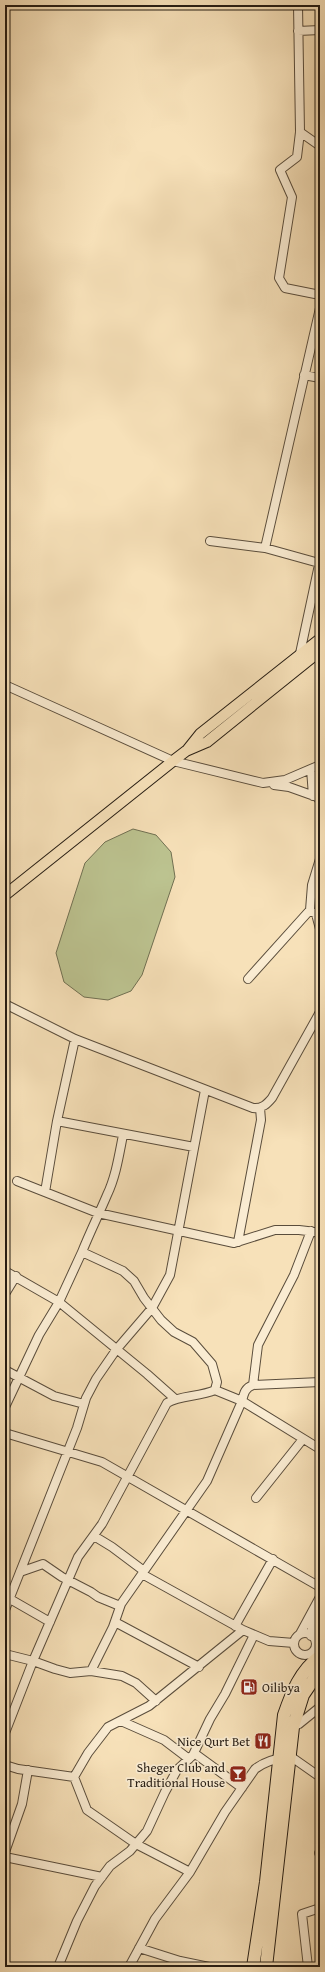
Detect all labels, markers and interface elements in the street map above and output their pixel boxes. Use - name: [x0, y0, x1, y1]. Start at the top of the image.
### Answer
- fuel station icon: Oilibya: [239, 1677, 259, 1697]
- place label: Oilibya: [262, 1678, 301, 1697]
- restaurant icon: Nice Qurt Bet: [253, 1731, 273, 1751]
- place label: Nice Qurt Bet: [177, 1732, 250, 1751]
- place label: Sheger Club and Traditional House: [127, 1758, 225, 1792]
- bar icon: Sheger Club and Traditional House: [228, 1764, 248, 1784]

